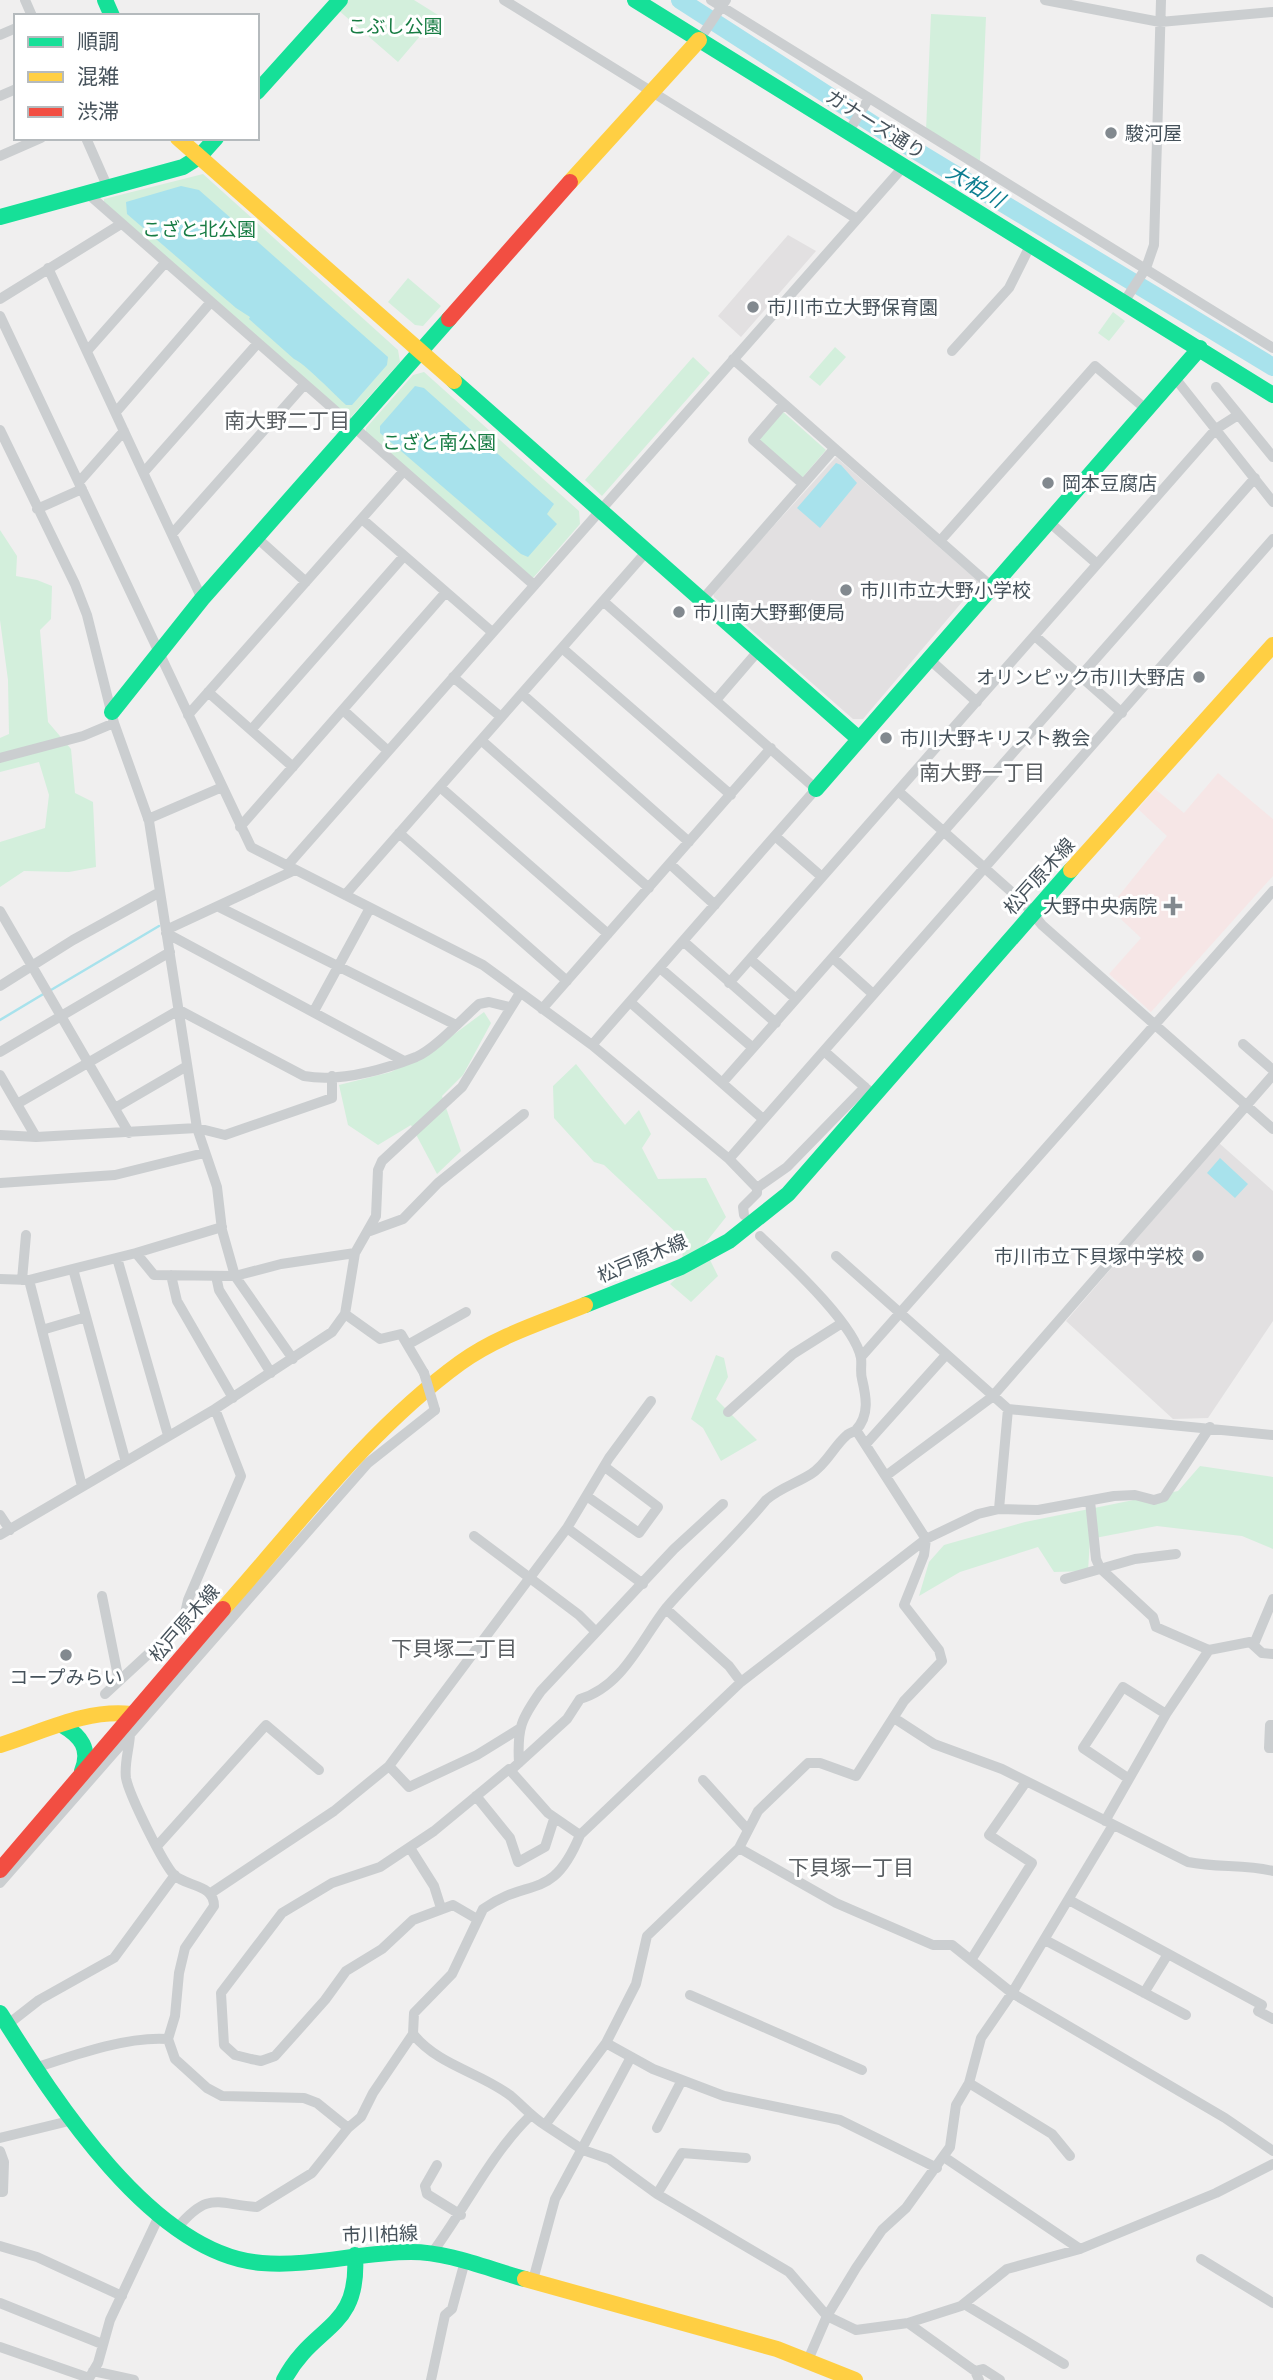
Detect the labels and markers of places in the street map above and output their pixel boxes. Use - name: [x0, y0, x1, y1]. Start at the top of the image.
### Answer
- place label: 駿河屋: [1125, 120, 1182, 146]
- marker: 駿河屋: [1103, 125, 1119, 141]
- place label: 市川市立大野保育園: [767, 294, 938, 320]
- marker: 市川市立大野保育園: [745, 299, 761, 315]
- place label: 岡本豆腐店: [1062, 470, 1157, 496]
- marker: 岡本豆腐店: [1040, 475, 1056, 491]
- place label: 市川市立大野小学校: [860, 577, 1031, 603]
- marker: 市川市立大野小学校: [838, 582, 854, 598]
- place label: 市川南大野郵便局: [693, 599, 845, 625]
- marker: 市川南大野郵便局: [671, 604, 687, 620]
- place label: オリンピック市川大野店: [976, 664, 1185, 690]
- marker: オリンピック市川大野店: [1191, 669, 1207, 685]
- place label: 市川大野キリスト教会: [900, 725, 1090, 751]
- marker: 市川大野キリスト教会: [878, 730, 894, 746]
- place label: 大野中央病院: [1043, 893, 1157, 919]
- marker: 大野中央病院: [1163, 896, 1183, 916]
- place label: 市川市立下貝塚中学校: [994, 1243, 1184, 1269]
- marker: 市川市立下貝塚中学校: [1190, 1248, 1206, 1264]
- marker: コープみらい: [58, 1647, 74, 1663]
- place label: コープみらい: [10, 1664, 122, 1690]

